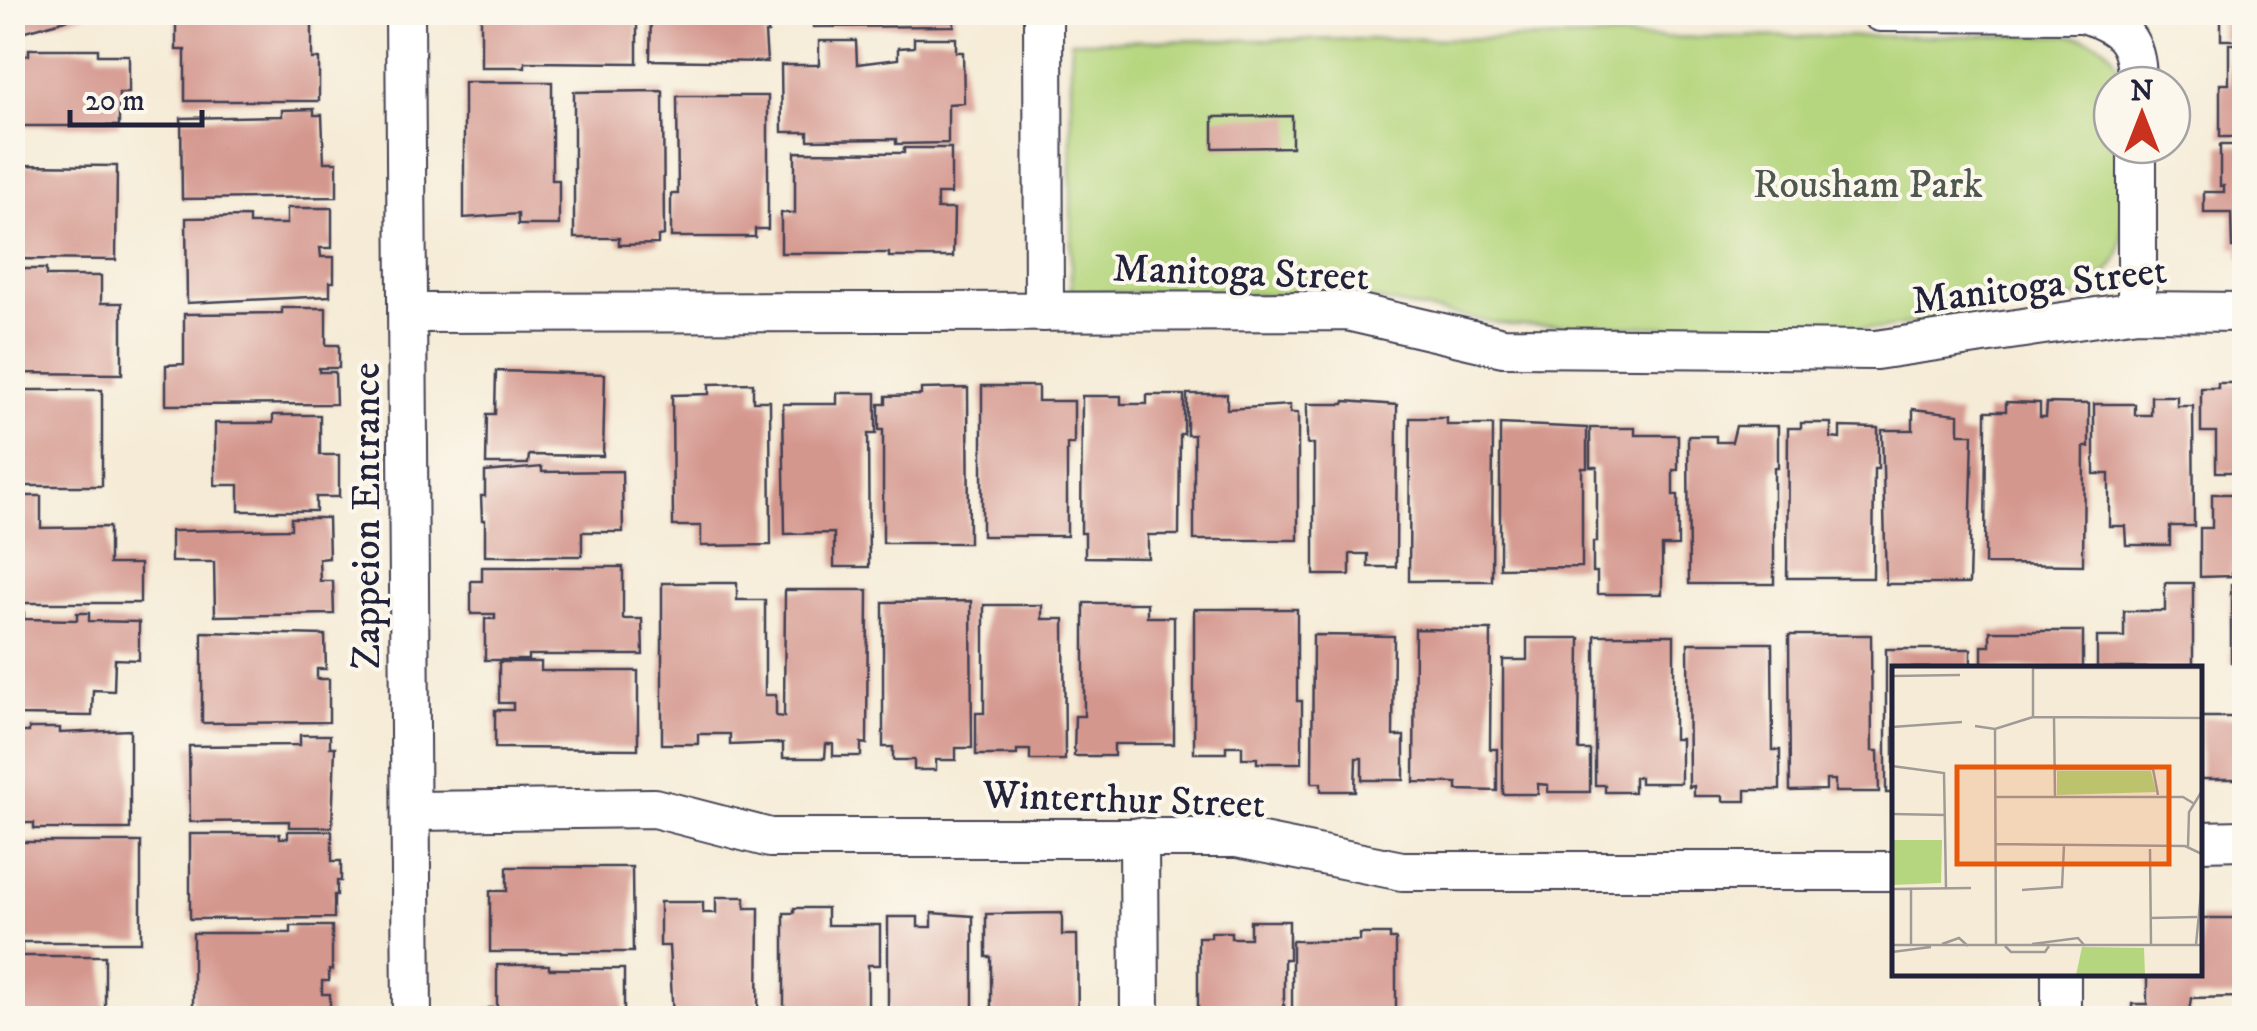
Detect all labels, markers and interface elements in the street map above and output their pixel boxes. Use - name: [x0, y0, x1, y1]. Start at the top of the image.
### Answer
- scale bar: [70, 65, 202, 127]
- north arrow: [2092, 65, 2192, 165]
- text: N: [2131, 74, 2154, 109]
- text: 20 m: [85, 83, 145, 120]
- park label: Rousham Park: [1753, 161, 1983, 211]
- street label: Manitoga Street: [1112, 245, 1370, 303]
- street label: Manitoga Street: [1909, 247, 2170, 327]
- street label: Zappeion Entrance: [343, 363, 393, 669]
- inset map: [1892, 666, 2202, 976]
- street label: Winterthur Street: [981, 771, 1266, 831]

